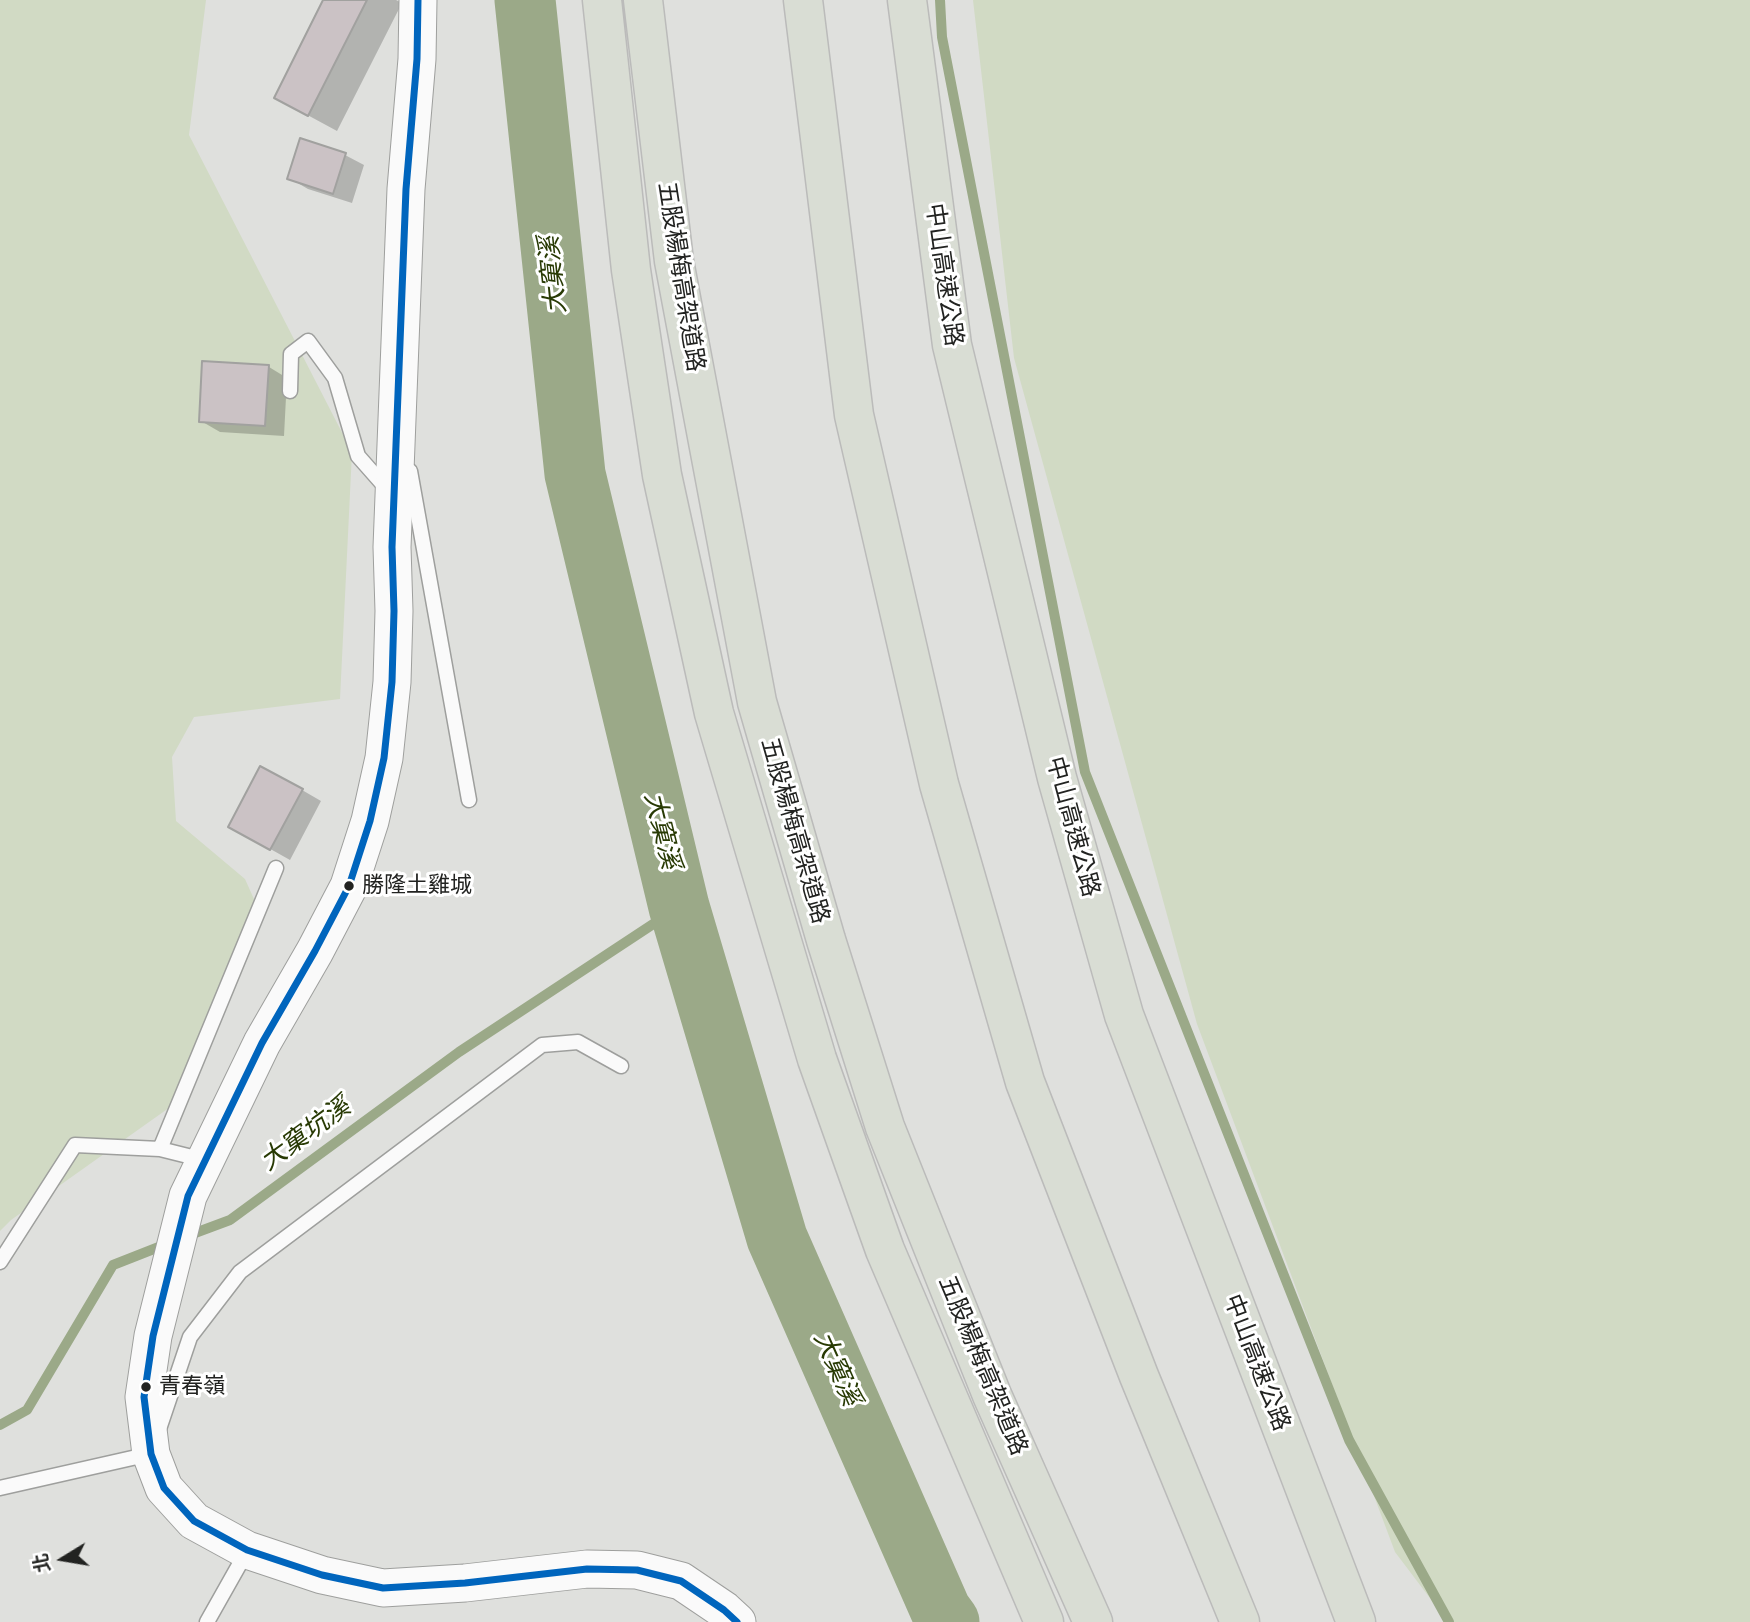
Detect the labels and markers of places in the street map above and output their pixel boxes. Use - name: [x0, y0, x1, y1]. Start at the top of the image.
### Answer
- place label: 勝隆土雞城: [362, 873, 472, 899]
- marker: 勝隆土雞城: [342, 879, 356, 893]
- place label: 青春嶺: [159, 1374, 225, 1400]
- marker: 青春嶺: [139, 1380, 153, 1394]

